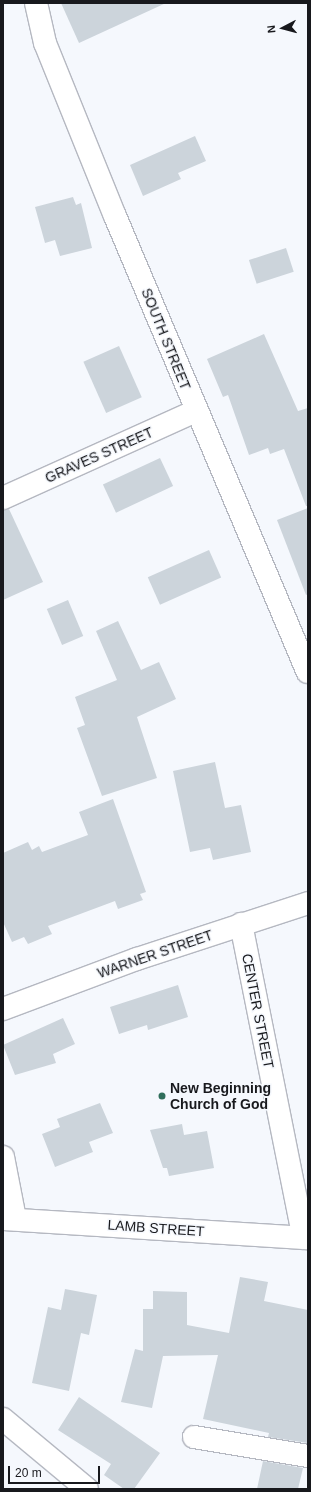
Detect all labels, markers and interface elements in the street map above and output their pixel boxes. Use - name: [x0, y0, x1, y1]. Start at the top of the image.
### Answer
- north arrow: [263, 8, 303, 48]
- text: N: [265, 25, 277, 34]
- street label: SOUTH STREET: [138, 286, 194, 392]
- street label: GRAVES STREET: [42, 424, 156, 486]
- street label: WARNER STREET: [95, 926, 215, 982]
- street label: CENTER STREET: [239, 952, 277, 1070]
- place label: New Beginning Church of God: [170, 1080, 271, 1112]
- marker: New Beginning Church of God: [157, 1091, 167, 1101]
- street label: LAMB STREET: [107, 1216, 205, 1240]
- scale bar: [10, 1458, 102, 1484]
- text: 20 m: [15, 1466, 42, 1480]

